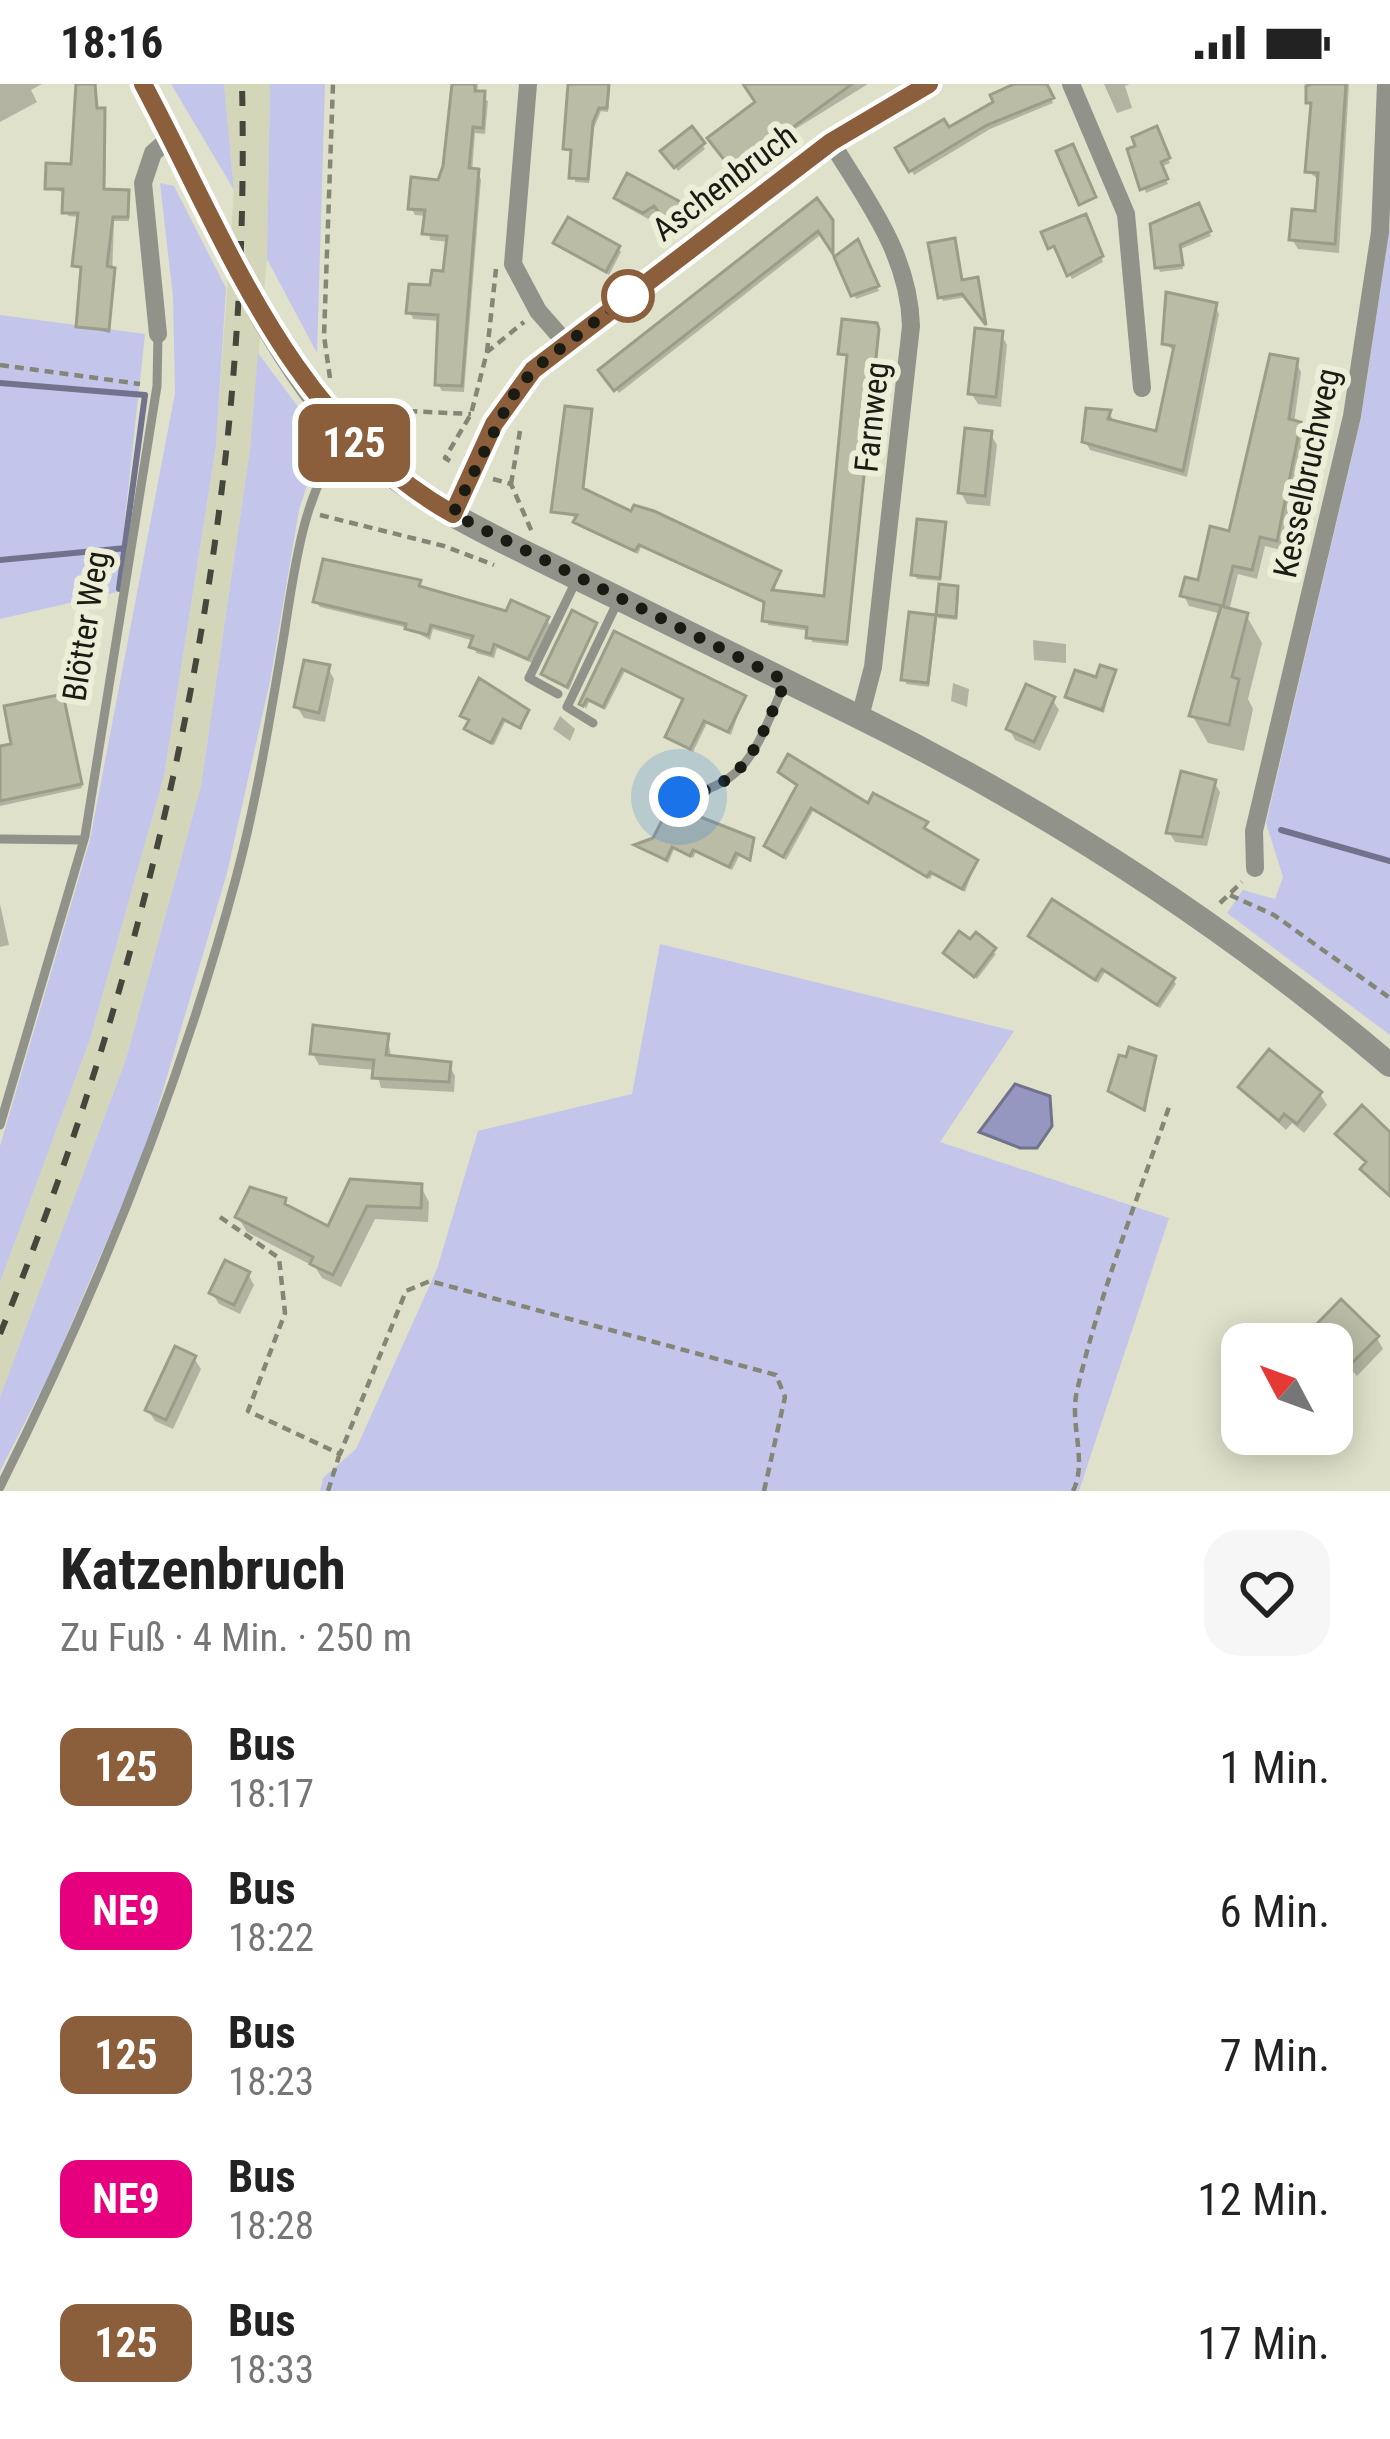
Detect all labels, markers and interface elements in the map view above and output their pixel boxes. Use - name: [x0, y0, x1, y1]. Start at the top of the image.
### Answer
- text: 18:16: [60, 16, 163, 69]
- street label: Aschenbruch: [645, 116, 804, 249]
- unlabelled marker: [603, 271, 653, 321]
- street label: Farnweg: [846, 360, 897, 474]
- street label: Kesselbruchweg: [1265, 365, 1348, 581]
- line badge: 125: [285, 404, 423, 482]
- text: 125: [322, 418, 386, 467]
- street label: Blötter Weg: [54, 548, 117, 704]
- your location: [649, 767, 709, 827]
- north arrow: [1221, 1323, 1353, 1455]
- map controls: [1221, 1323, 1353, 1455]
- button: heart: [1204, 1530, 1330, 1656]
- text: Katzenbruch: [60, 1536, 346, 1603]
- text: Zu Fuß · 4 Min. · 250 m: [60, 1615, 412, 1661]
- text: Bus: [228, 1718, 296, 1771]
- text: 1 Min.: [1219, 1741, 1330, 1794]
- text: 125: [94, 1742, 158, 1791]
- text: 18:17: [228, 1771, 314, 1817]
- text: Bus: [228, 1862, 296, 1915]
- text: 6 Min.: [1219, 1885, 1330, 1938]
- text: NE9: [92, 1886, 160, 1935]
- text: 18:22: [228, 1915, 314, 1961]
- text: Bus: [228, 2006, 296, 2059]
- text: 7 Min.: [1219, 2029, 1330, 2082]
- text: 125: [94, 2030, 158, 2079]
- text: 18:23: [228, 2059, 314, 2105]
- text: Bus: [228, 2150, 296, 2203]
- text: 12 Min.: [1197, 2173, 1330, 2226]
- text: NE9: [92, 2174, 160, 2223]
- text: 18:28: [228, 2203, 314, 2249]
- text: Bus: [228, 2294, 296, 2347]
- text: 17 Min.: [1197, 2317, 1330, 2370]
- text: 125: [94, 2318, 158, 2367]
- text: 18:33: [228, 2347, 314, 2393]

